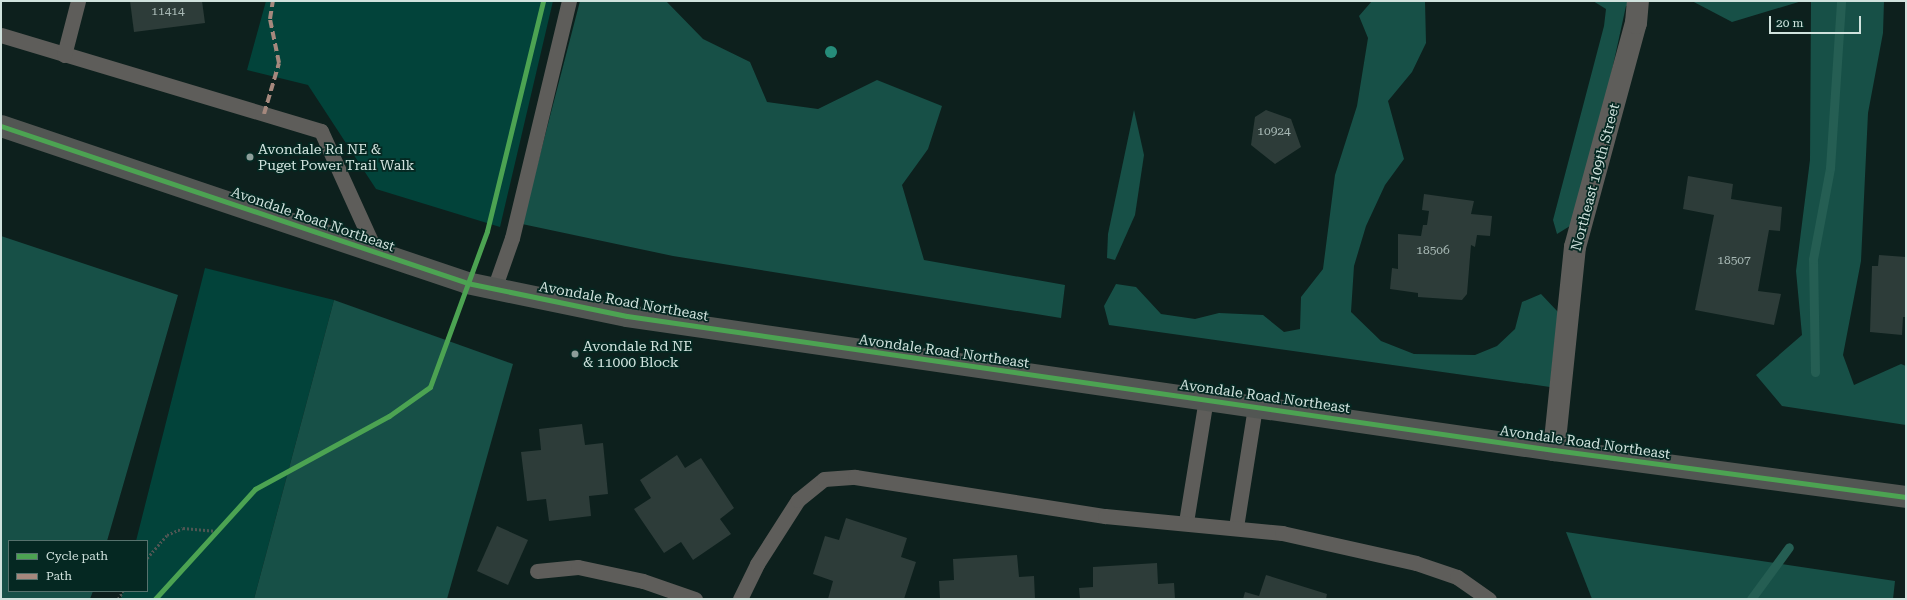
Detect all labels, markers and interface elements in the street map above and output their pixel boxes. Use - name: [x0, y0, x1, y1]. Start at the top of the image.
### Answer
- house number: 11414: [151, 5, 185, 19]
- scale bar: [1771, 8, 1863, 34]
- text: 20 m: [1776, 16, 1803, 30]
- street label: Northeast 109th Street: [1567, 101, 1623, 253]
- house number: 10924: [1257, 125, 1291, 139]
- place label: Avondale Rd NE & Puget Power Trail Walk: [258, 141, 414, 174]
- marker: Avondale Rd NE & Puget Power Trail Walk: [245, 152, 255, 162]
- street label: Avondale Road Northeast: [229, 183, 397, 255]
- house number: 18506: [1416, 244, 1450, 258]
- house number: 18507: [1717, 254, 1751, 268]
- street label: Avondale Road Northeast: [538, 278, 710, 324]
- street label: Avondale Road Northeast: [858, 331, 1030, 371]
- place label: Avondale Rd NE & 11000 Block: [583, 338, 692, 370]
- marker: Avondale Rd NE & 11000 Block: [570, 349, 580, 359]
- street label: Avondale Road Northeast: [1179, 376, 1351, 416]
- street label: Avondale Road Northeast: [1499, 422, 1671, 462]
- legend: [8, 540, 148, 592]
- text: Cycle path: [46, 549, 108, 563]
- text: Path: [46, 569, 72, 583]

